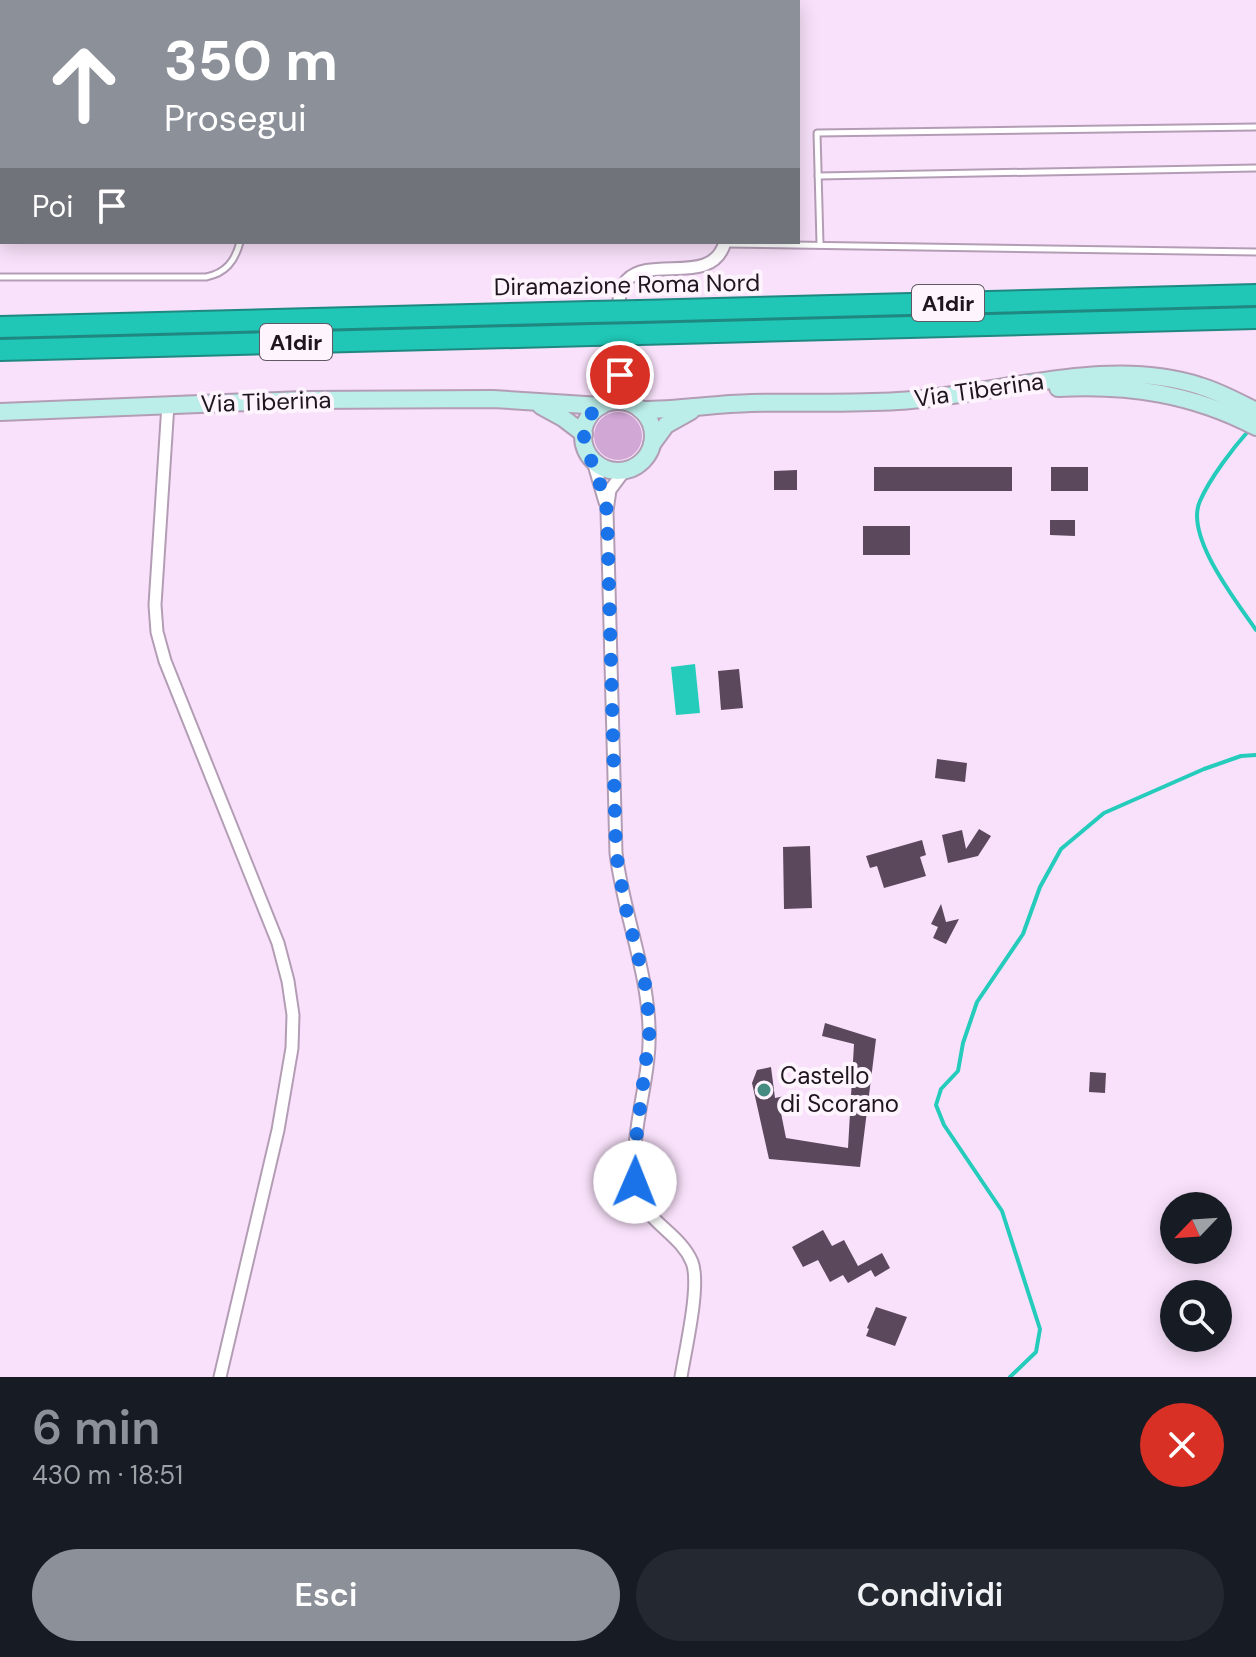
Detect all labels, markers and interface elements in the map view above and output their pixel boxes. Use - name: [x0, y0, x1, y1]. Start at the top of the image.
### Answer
- text: 350 m: [164, 24, 338, 97]
- icon: ahead: [32, 32, 136, 136]
- text: Prosegui: [164, 95, 307, 142]
- icon: arrive: [90, 184, 134, 228]
- text: Poi: [32, 187, 74, 226]
- street label: Diramazione Roma Nord: [494, 267, 760, 302]
- road number: A1dir: [912, 285, 984, 321]
- road number: A1dir: [260, 324, 332, 360]
- pin: [586, 341, 654, 409]
- icon: arrive: [598, 353, 642, 397]
- street label: Via Tiberina: [912, 365, 1046, 414]
- street label: Via Tiberina: [200, 384, 332, 419]
- place label: Castello di Scorano: [780, 1060, 899, 1119]
- marker: Castello di Scorano: [755, 1081, 773, 1099]
- position arrow: [593, 1140, 677, 1224]
- north arrow: [1160, 1192, 1232, 1264]
- map controls: [1160, 1192, 1232, 1352]
- button: search: [1160, 1280, 1232, 1352]
- text: 6 min: [32, 1396, 160, 1459]
- button: close: [1140, 1403, 1224, 1487]
- text: 430 m · 18:51: [32, 1458, 183, 1492]
- button: Esci: [32, 1549, 620, 1641]
- button: Condividi: [636, 1549, 1224, 1641]

